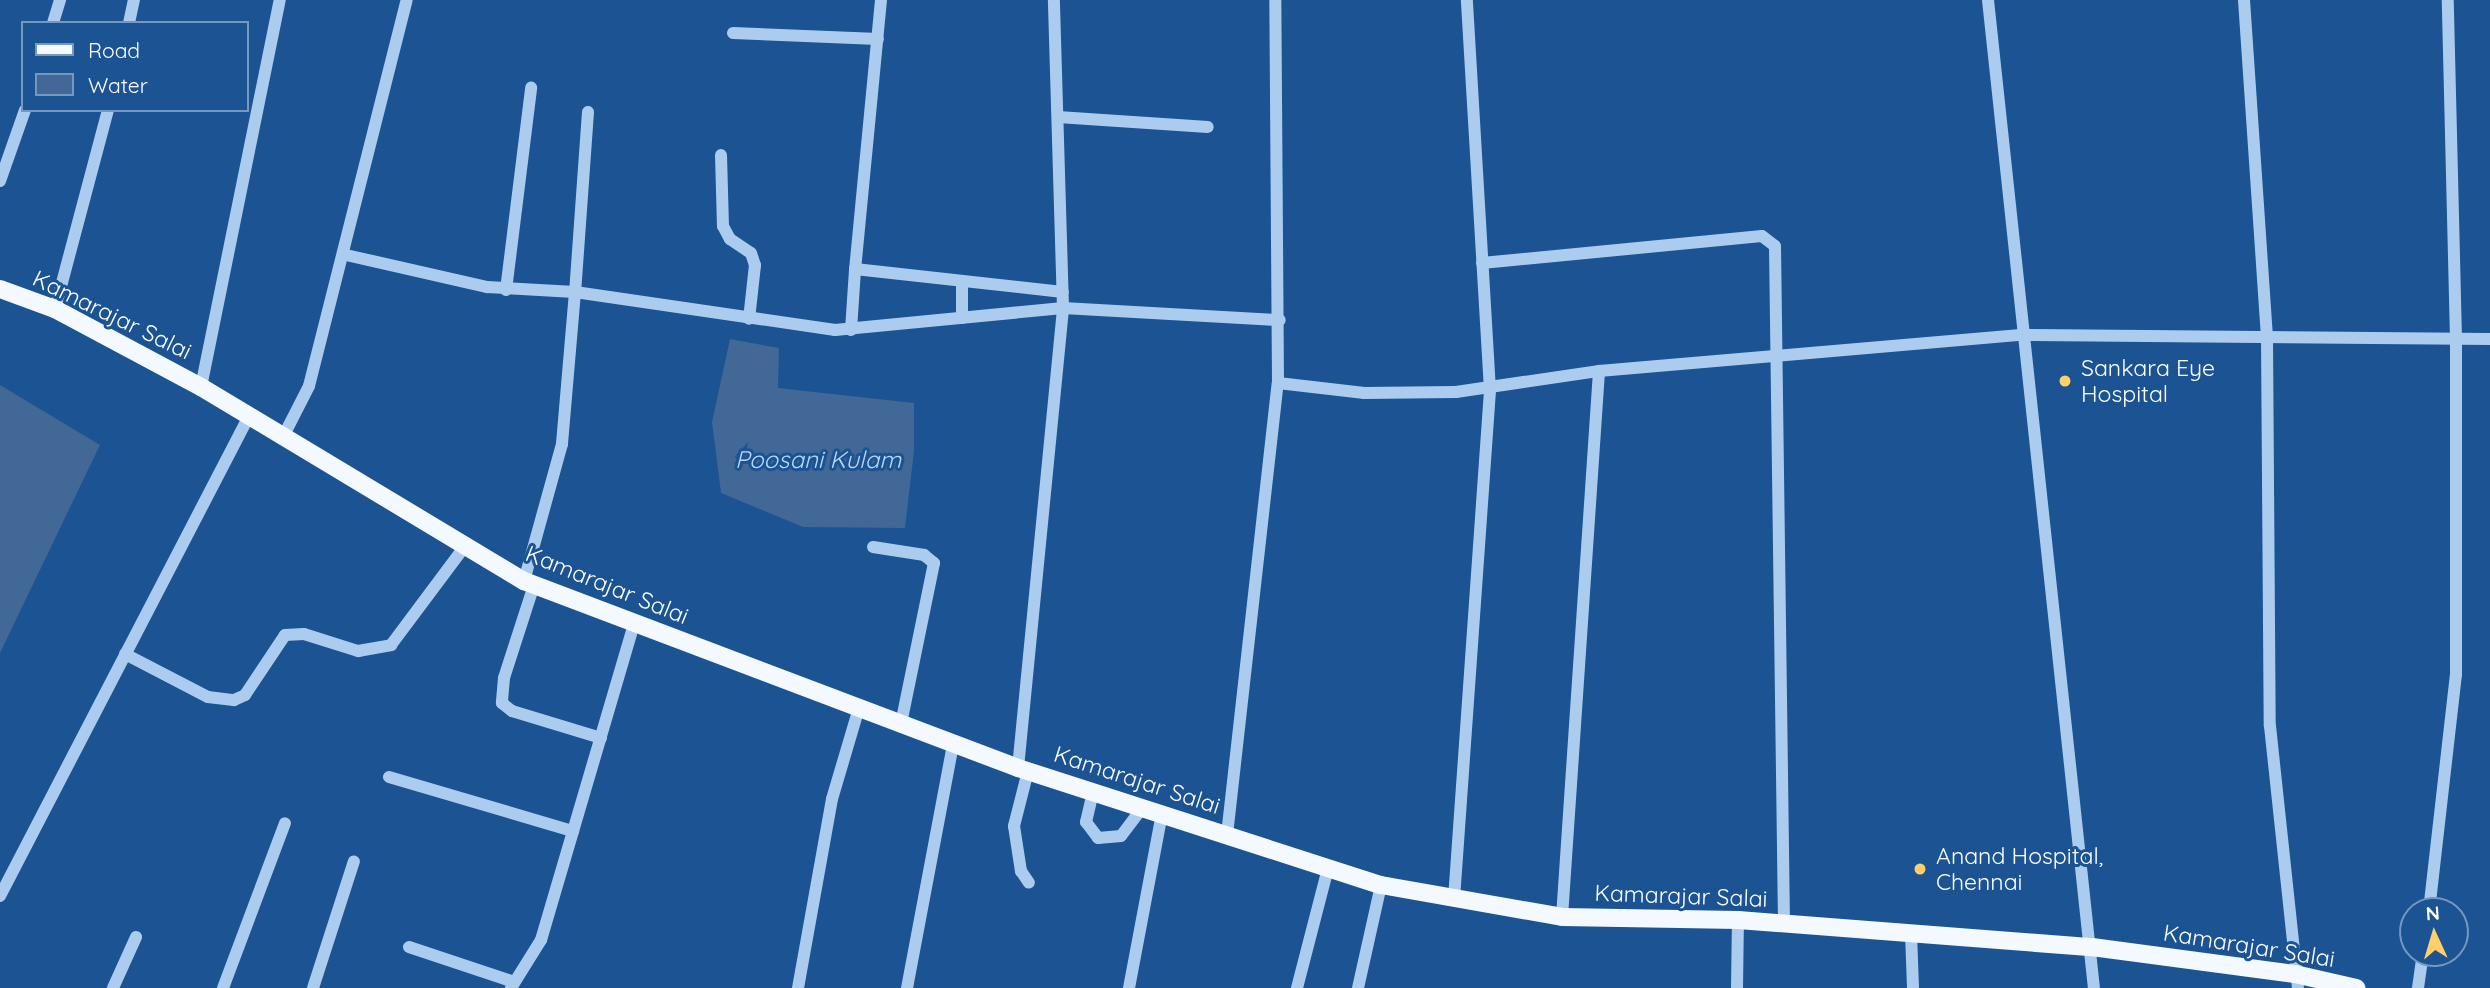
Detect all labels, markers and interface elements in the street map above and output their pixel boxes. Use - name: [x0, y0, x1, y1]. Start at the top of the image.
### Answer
- legend: [21, 21, 248, 112]
- text: Road: [88, 37, 140, 63]
- text: Water: [88, 72, 148, 98]
- street label: Kamarajar Salai: [28, 265, 196, 365]
- place label: Sankara Eye Hospital: [2081, 354, 2215, 408]
- marker: Sankara Eye Hospital: [2055, 371, 2075, 391]
- water label: Poosani Kulam: [735, 446, 901, 474]
- street label: Kamarajar Salai: [522, 540, 692, 630]
- street label: Kamarajar Salai: [1050, 740, 1224, 820]
- place label: Anand Hospital, Chennai: [1936, 842, 2103, 896]
- marker: Anand Hospital, Chennai: [1910, 859, 1930, 879]
- street label: Kamarajar Salai: [1594, 879, 1768, 913]
- north arrow: [2399, 897, 2469, 967]
- text: N: [2425, 901, 2440, 926]
- street label: Kamarajar Salai: [2161, 919, 2337, 973]

